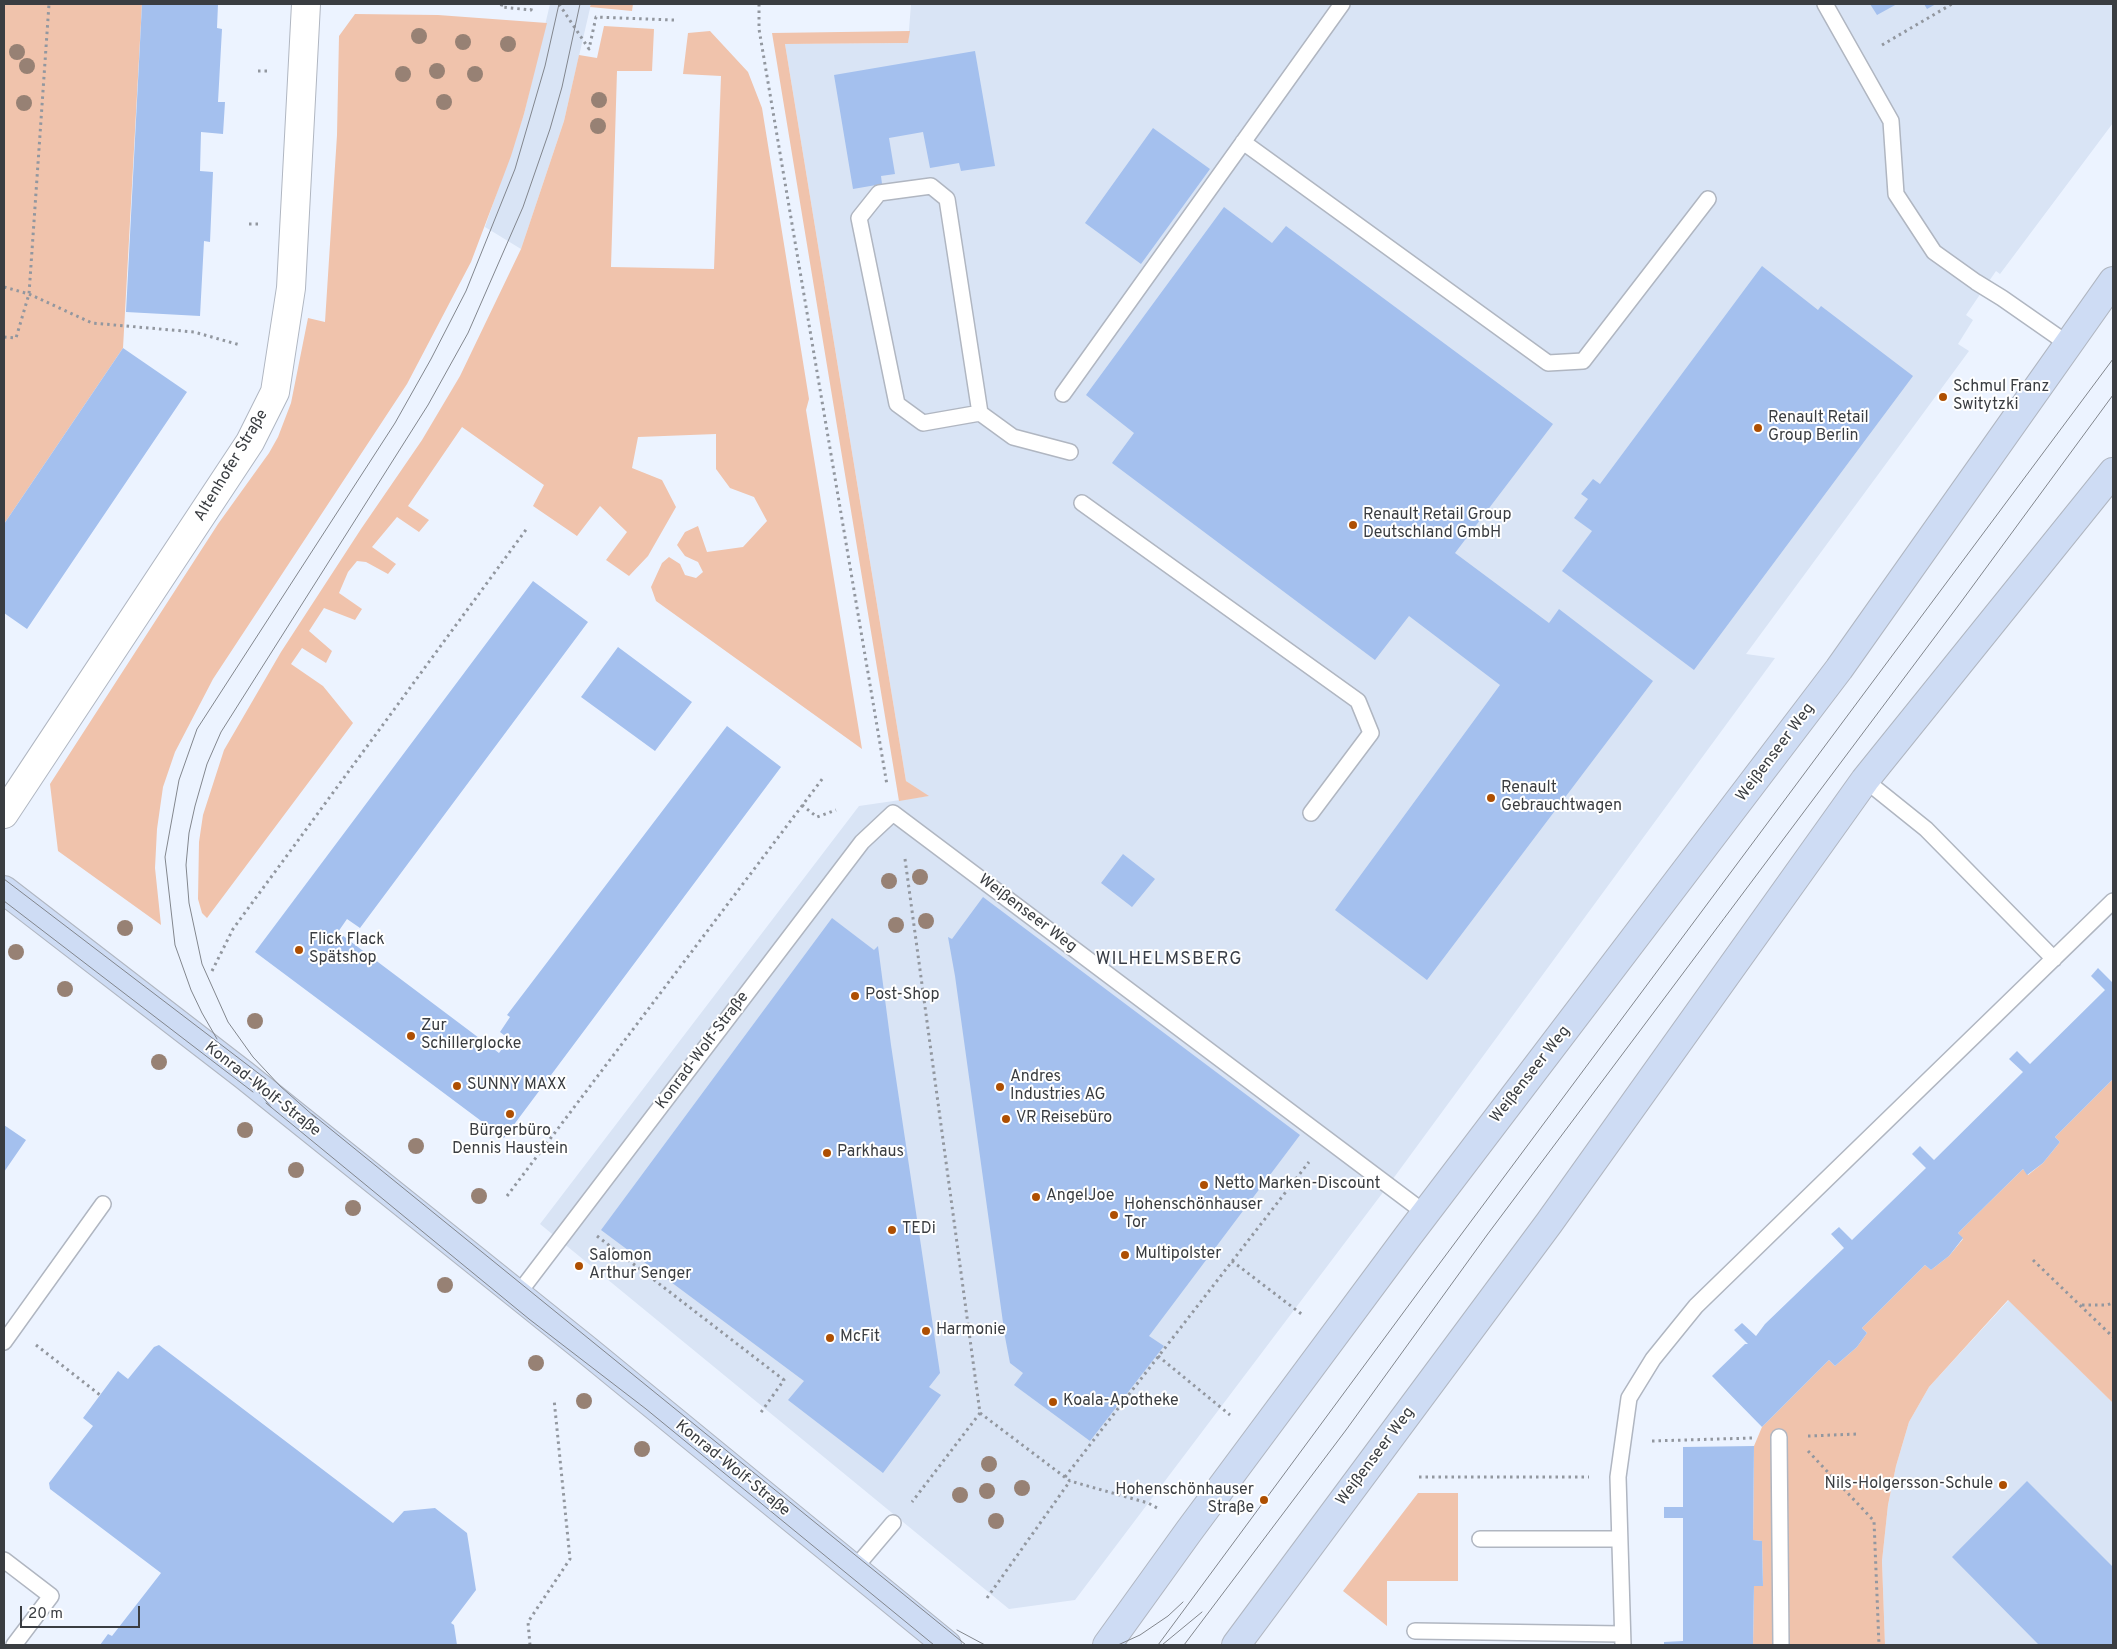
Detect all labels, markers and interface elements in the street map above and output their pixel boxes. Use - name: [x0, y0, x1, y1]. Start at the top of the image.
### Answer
- place label: Schmul Franz Switytzki: [1953, 378, 2049, 416]
- marker: Schmul Franz Switytzki: [1937, 391, 1949, 403]
- street label: Altenhofer Straße: [191, 407, 273, 525]
- place label: Renault Retail Group Berlin: [1768, 409, 1869, 447]
- marker: Renault Retail Group Berlin: [1752, 422, 1764, 434]
- place label: Renault Retail Group Deutschland GmbH: [1363, 506, 1511, 544]
- marker: Renault Retail Group Deutschland GmbH: [1347, 519, 1359, 531]
- street label: Weißenseer Weg: [1733, 700, 1819, 806]
- place label: Renault Gebrauchtwagen: [1501, 779, 1622, 817]
- marker: Renault Gebrauchtwagen: [1485, 792, 1497, 804]
- street label: Weißenseer Weg: [974, 871, 1080, 957]
- place label: Flick Flack Spätshop: [309, 931, 385, 969]
- marker: Flick Flack Spätshop: [293, 944, 305, 956]
- district label: WILHELMSBERG: [1094, 949, 1244, 971]
- place label: Post-Shop: [865, 986, 939, 1006]
- street label: Konrad-Wolf-Straße: [653, 988, 753, 1114]
- marker: Post-Shop: [849, 990, 861, 1002]
- place label: Zur Schillerglocke: [421, 1017, 521, 1055]
- street label: Weißenseer Weg: [1487, 1022, 1575, 1128]
- marker: Zur Schillerglocke: [405, 1030, 417, 1042]
- street label: Konrad-Wolf-Straße: [200, 1039, 324, 1141]
- place label: Andres Industries AG: [1010, 1068, 1106, 1106]
- place label: SUNNY MAXX: [467, 1076, 566, 1096]
- marker: SUNNY MAXX: [451, 1080, 463, 1092]
- marker: Andres Industries AG: [994, 1081, 1006, 1093]
- marker: Bürgerbüro Dennis Haustein: [504, 1108, 516, 1120]
- place label: VR Reisebüro: [1016, 1109, 1112, 1129]
- marker: VR Reisebüro: [1000, 1113, 1012, 1125]
- place label: Bürgerbüro Dennis Haustein: [452, 1122, 568, 1160]
- place label: Parkhaus: [837, 1143, 904, 1163]
- marker: Parkhaus: [821, 1147, 833, 1159]
- place label: Netto Marken-Discount: [1214, 1175, 1381, 1195]
- marker: Netto Marken-Discount: [1198, 1179, 1210, 1191]
- place label: AngelJoe: [1046, 1187, 1114, 1207]
- marker: AngelJoe: [1030, 1191, 1042, 1203]
- place label: Hohenschönhauser Tor: [1124, 1196, 1263, 1234]
- marker: Hohenschönhauser Tor: [1108, 1209, 1120, 1221]
- place label: TEDi: [902, 1220, 936, 1240]
- marker: TEDi: [886, 1224, 898, 1236]
- place label: Multipolster: [1135, 1245, 1221, 1265]
- place label: Salomon Arthur Senger: [589, 1247, 691, 1285]
- marker: Multipolster: [1119, 1249, 1131, 1261]
- marker: Salomon Arthur Senger: [573, 1260, 585, 1272]
- place label: Harmonie: [936, 1321, 1006, 1341]
- marker: Harmonie: [920, 1325, 932, 1337]
- place label: McFit: [840, 1328, 880, 1348]
- marker: McFit: [824, 1332, 836, 1344]
- place label: Koala-Apotheke: [1063, 1392, 1179, 1412]
- marker: Koala-Apotheke: [1047, 1396, 1059, 1408]
- street label: Weißenseer Weg: [1333, 1404, 1419, 1510]
- street label: Konrad-Wolf-Straße: [671, 1417, 793, 1521]
- place label: Nils-Holgersson-Schule: [1825, 1475, 1993, 1495]
- marker: Nils-Holgersson-Schule: [1997, 1479, 2009, 1491]
- place label: Hohenschönhauser Straße: [1115, 1481, 1254, 1519]
- marker: Hohenschönhauser Straße: [1258, 1494, 1270, 1506]
- scale bar: [22, 1596, 142, 1628]
- text: 20 m: [28, 1605, 63, 1624]

